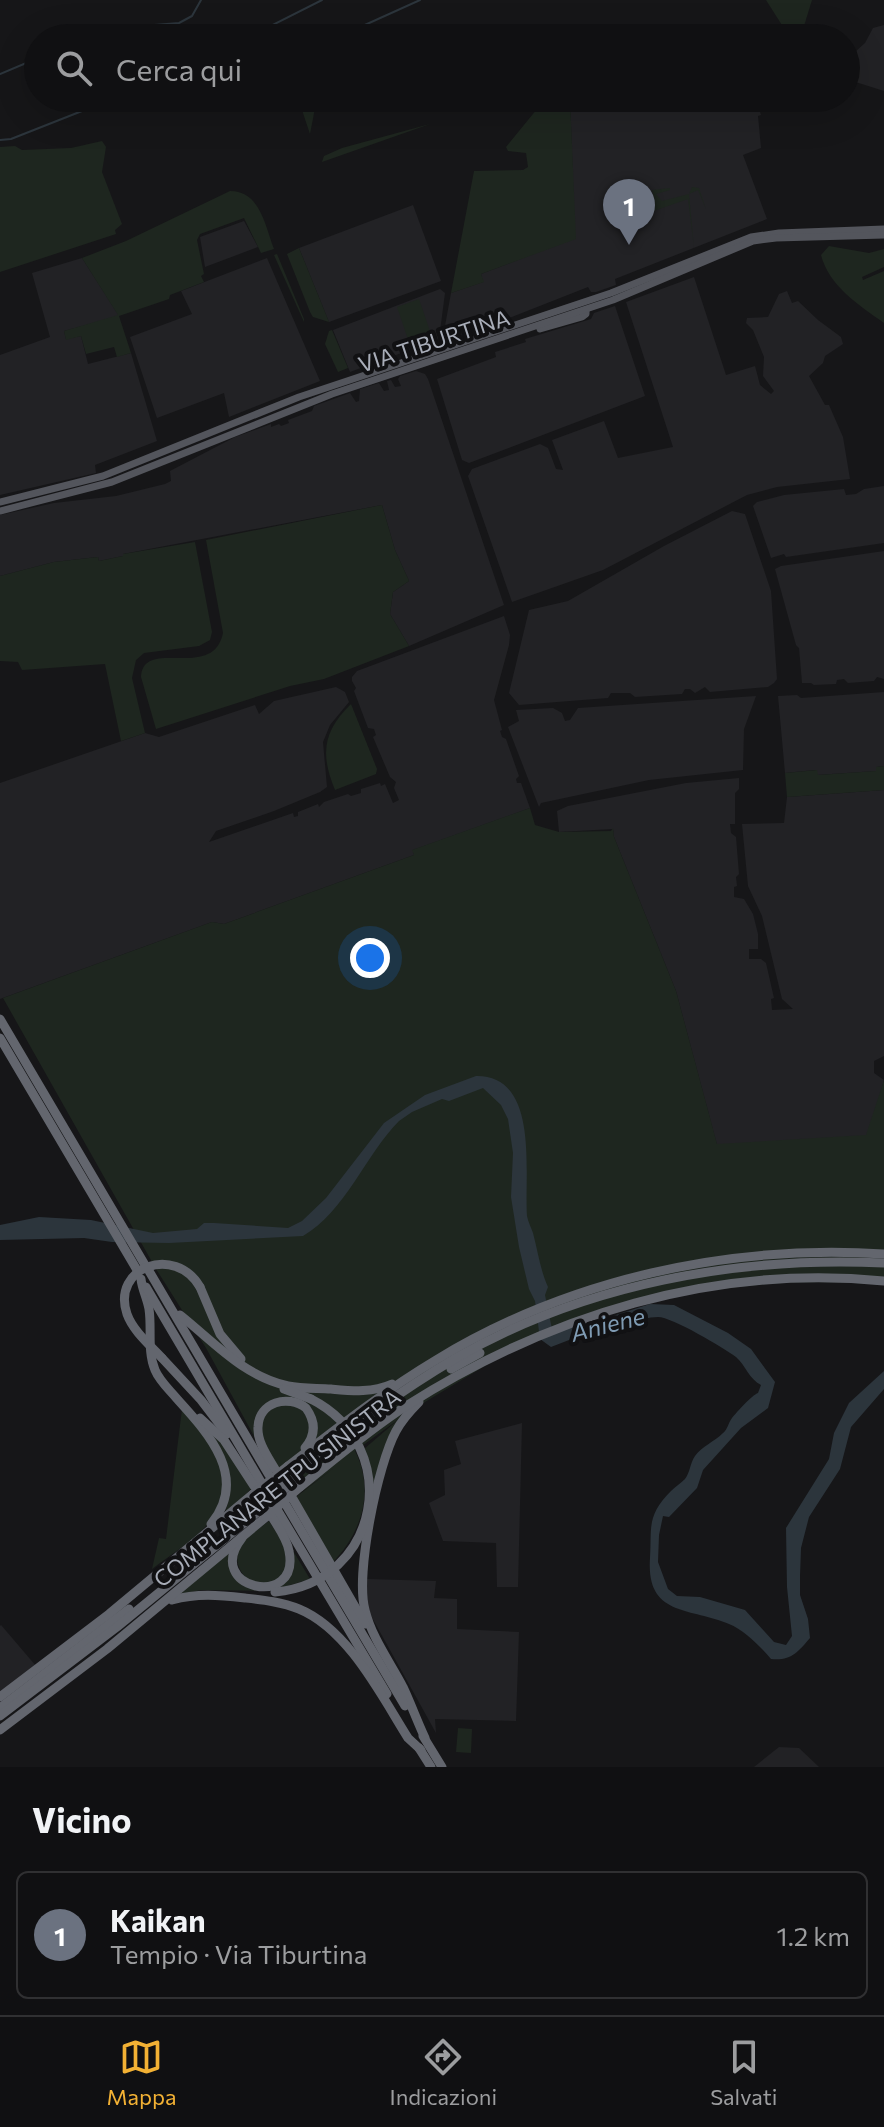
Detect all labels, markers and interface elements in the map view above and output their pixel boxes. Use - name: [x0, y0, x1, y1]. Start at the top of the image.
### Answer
- search box: [24, 24, 860, 112]
- icon: search: [52, 46, 96, 90]
- text: Cerca qui: [116, 50, 242, 87]
- pin: 1: [603, 179, 655, 245]
- street label: VIA TIBURTINA: [355, 303, 513, 378]
- your location: [350, 938, 390, 978]
- water label: Aniene: [566, 1300, 648, 1347]
- street label: COMPLANARE TPU SINISTRA: [148, 1383, 405, 1592]
- text: Vicino: [32, 1798, 132, 1840]
- text: Kaikan: [110, 1901, 206, 1938]
- text: 1: [54, 1920, 66, 1951]
- text: 1.2 km: [777, 1920, 850, 1951]
- text: Tempio · Via Tiburtina: [110, 1938, 367, 1969]
- tab: Mappa: [107, 2035, 176, 2110]
- tab: Indicazioni: [390, 2035, 497, 2110]
- tab: Salvati: [710, 2035, 777, 2110]

